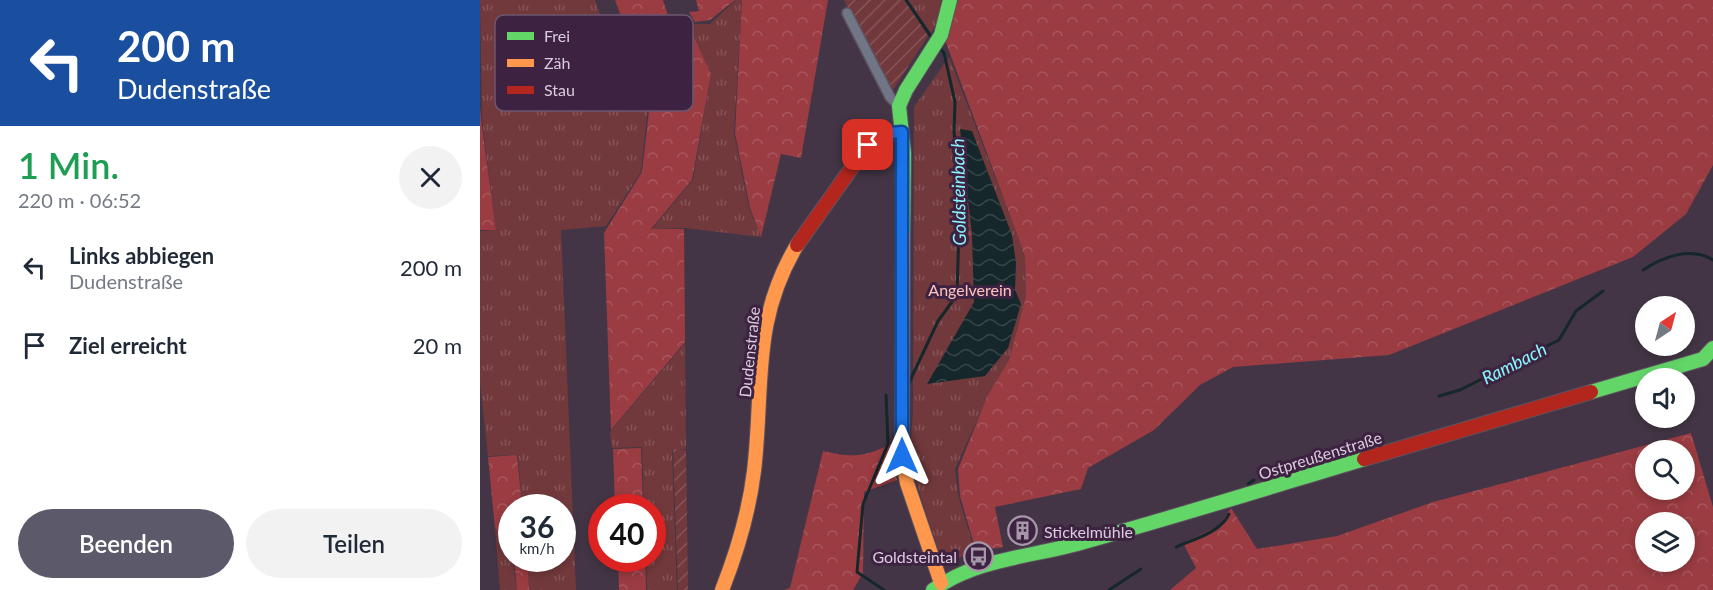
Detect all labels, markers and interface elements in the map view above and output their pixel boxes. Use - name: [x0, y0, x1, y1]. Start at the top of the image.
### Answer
- legend: [495, 15, 693, 111]
- text: 200 m: [117, 21, 235, 71]
- icon: left: [18, 24, 96, 102]
- text: Frei: [544, 26, 570, 45]
- text: Zäh: [544, 53, 570, 72]
- text: Dudenstraße: [117, 72, 271, 105]
- text: Stau: [544, 80, 575, 99]
- pin: [842, 119, 893, 170]
- icon: arrive: [851, 128, 884, 161]
- water label: Goldsteinbach: [946, 138, 970, 246]
- text: 1 Min.: [18, 143, 119, 187]
- button: close: [399, 146, 462, 209]
- text: 220 m · 06:52: [18, 188, 141, 212]
- text: Links abbiegen: [69, 242, 214, 269]
- icon: left: [18, 251, 51, 284]
- text: 200 m: [400, 254, 462, 281]
- text: Dudenstraße: [69, 269, 183, 293]
- park label: Angelverein: [928, 280, 1012, 299]
- north arrow: [1635, 296, 1695, 356]
- map controls: [1635, 296, 1695, 572]
- street label: Dudenstraße: [735, 306, 763, 398]
- icon: arrive: [18, 329, 51, 362]
- text: Ziel erreicht: [69, 332, 187, 359]
- text: 20 m: [413, 332, 462, 359]
- water label: Rambach: [1478, 337, 1550, 389]
- button: sound: [1635, 368, 1695, 428]
- position arrow: [870, 424, 934, 488]
- street label: Ostpreußenstraße: [1256, 427, 1384, 483]
- button: search: [1635, 440, 1695, 500]
- speed limit sign: 40: [588, 494, 666, 572]
- text: 36: [520, 508, 554, 544]
- button: Beenden: [18, 509, 234, 578]
- button: Teilen: [246, 509, 462, 578]
- button: layers: [1635, 512, 1695, 572]
- building icon: Stickelmühle: [1007, 515, 1039, 547]
- place label: Stickelmühle: [1044, 522, 1133, 541]
- text: km/h: [519, 539, 555, 557]
- bus stop icon: Goldsteintal: [962, 540, 994, 572]
- place label: Goldsteintal: [872, 547, 957, 566]

